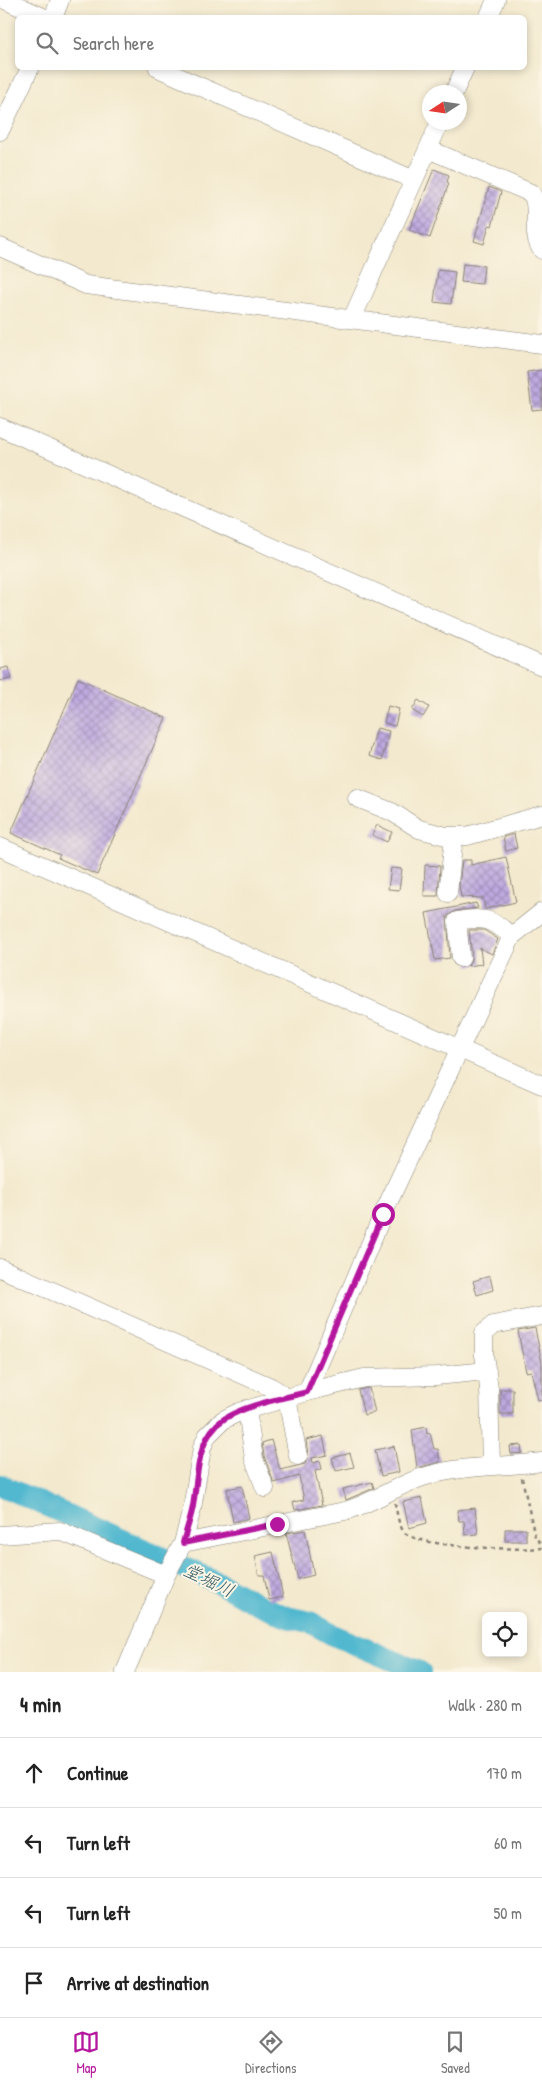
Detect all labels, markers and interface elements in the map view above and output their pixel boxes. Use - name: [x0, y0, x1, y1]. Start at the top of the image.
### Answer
- search box: [15, 15, 527, 70]
- icon: search: [33, 29, 61, 57]
- text: Search here: [73, 30, 154, 56]
- north arrow: [422, 85, 467, 130]
- route start: [372, 1203, 395, 1226]
- route end: [266, 1513, 289, 1536]
- water label: 堂堀川: [179, 1557, 239, 1603]
- map controls: [482, 1612, 527, 1657]
- button: locate: [482, 1612, 527, 1657]
- text: 4 min: [20, 1690, 61, 1719]
- text: Walk · 280 m: [448, 1694, 522, 1716]
- icon: ahead: [20, 1759, 48, 1787]
- text: Continue: [67, 1760, 128, 1786]
- text: 170 m: [487, 1762, 522, 1784]
- icon: left: [20, 1829, 48, 1857]
- text: Turn left: [67, 1830, 130, 1856]
- text: 60 m: [494, 1832, 522, 1854]
- icon: left: [20, 1899, 48, 1927]
- text: Turn left: [67, 1900, 130, 1926]
- text: 50 m: [494, 1902, 522, 1924]
- icon: arrive: [20, 1969, 48, 1997]
- text: Arrive at destination: [67, 1970, 209, 1996]
- tab: Map: [72, 2028, 100, 2077]
- tab: Directions: [245, 2028, 296, 2077]
- tab: Saved: [441, 2028, 470, 2077]

